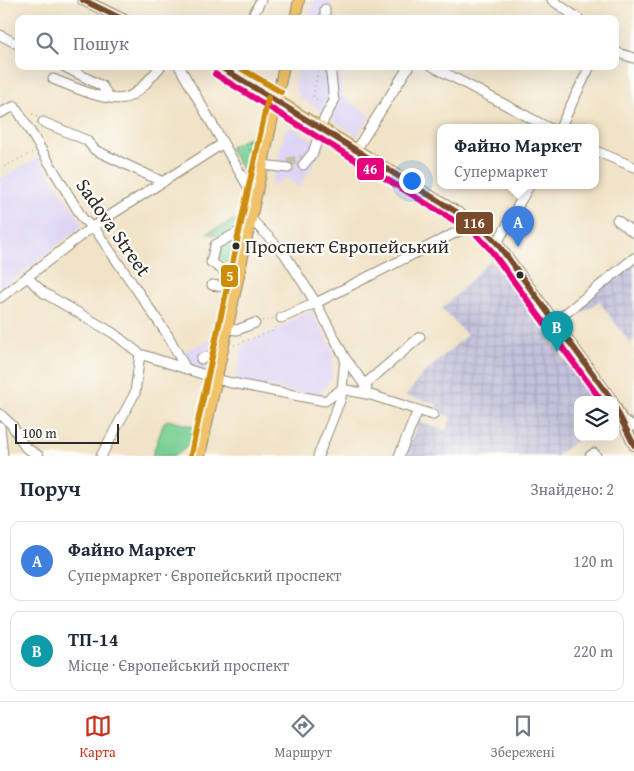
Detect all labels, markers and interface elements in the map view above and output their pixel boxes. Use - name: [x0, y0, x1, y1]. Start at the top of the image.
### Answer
- search box: [15, 15, 619, 70]
- icon: search: [33, 29, 61, 57]
- text: Пошук: [73, 29, 129, 57]
- popup: [437, 124, 599, 189]
- text: Файно Маркет: [454, 131, 582, 159]
- line badge: 46: [356, 157, 385, 181]
- text: 46: [363, 159, 377, 179]
- text: Супермаркет: [454, 159, 548, 183]
- your location: [399, 168, 425, 194]
- street label: Sadova Street: [70, 172, 158, 282]
- pin: A: [502, 206, 534, 247]
- line badge: 116: [455, 211, 494, 235]
- text: 116: [463, 213, 485, 233]
- place label: Проспект Європейський: [245, 232, 449, 260]
- marker: Проспект Європейський: [231, 241, 241, 251]
- line badge: 5: [220, 264, 239, 288]
- text: 5: [226, 266, 234, 286]
- unlabelled marker: [515, 270, 525, 280]
- pin: B: [541, 311, 573, 352]
- map controls: [574, 396, 619, 441]
- button: layers: [574, 396, 619, 441]
- scale bar: [15, 421, 119, 444]
- text: 100 m: [22, 423, 57, 443]
- text: Поруч: [20, 473, 81, 504]
- text: Знайдено: 2: [531, 477, 614, 501]
- text: Файно Маркет: [68, 535, 196, 563]
- text: A: [32, 549, 42, 573]
- text: 120 m: [573, 549, 613, 573]
- text: Супермаркет · Європейський проспект: [68, 563, 342, 587]
- text: ТП-14: [68, 625, 119, 653]
- text: B: [32, 639, 42, 663]
- text: 220 m: [573, 639, 613, 663]
- text: Місце · Європейський проспект: [68, 653, 289, 677]
- tab: Карта: [79, 712, 116, 762]
- tab: Маршрут: [274, 712, 332, 762]
- tab: Збережені: [491, 712, 555, 762]

